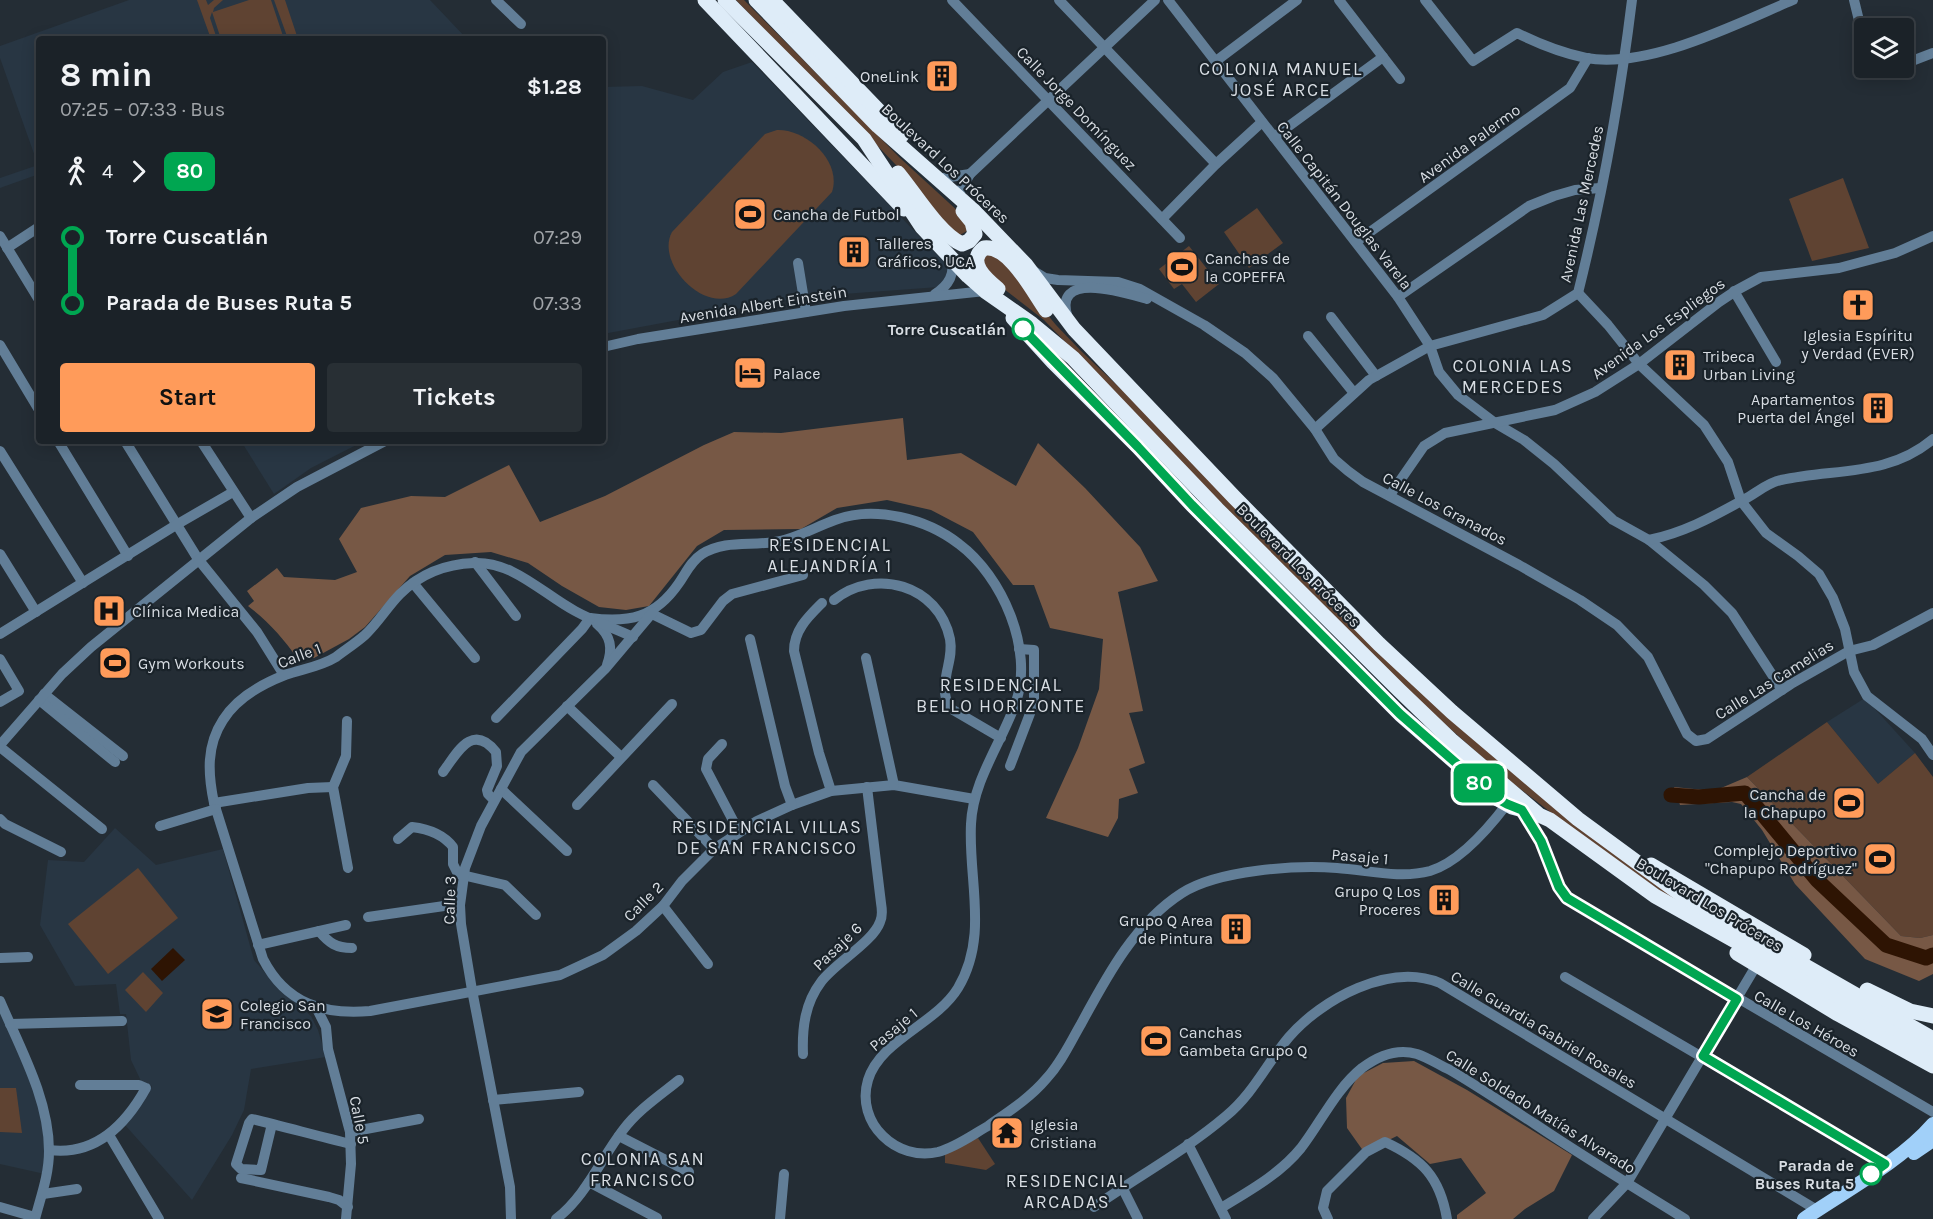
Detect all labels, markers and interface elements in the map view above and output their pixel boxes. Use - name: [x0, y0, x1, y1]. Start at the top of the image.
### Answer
- map controls: [1854, 18, 1914, 78]
- button: layers: [1854, 18, 1914, 78]
- street label: Calle Jorge Domínguez: [1013, 43, 1141, 174]
- text: 8 min: [60, 56, 152, 94]
- building icon: OneLink: [924, 58, 960, 94]
- district label: COLONIA MANUEL JOSÉ ARCE: [1199, 58, 1363, 101]
- place label: OneLink: [860, 67, 919, 86]
- text: $1.28: [527, 74, 582, 100]
- text: 07:25 – 07:33 · Bus: [60, 98, 225, 121]
- street label: Boulevard Los Próceres: [878, 99, 1013, 227]
- street label: Avenida Palermo: [1415, 100, 1524, 187]
- street label: Calle Capitán Douglas Varela: [1273, 117, 1416, 293]
- street label: Avenida Las Mercedes: [1556, 124, 1607, 284]
- icon: walk: [60, 155, 93, 188]
- icon: forward: [122, 155, 155, 188]
- text: 80: [176, 159, 203, 183]
- text: 4: [102, 160, 113, 183]
- sports icon: Cancha de Futbol: [732, 196, 768, 232]
- place label: Cancha de Futbol: [773, 205, 900, 224]
- text: Torre Cuscatlán: [106, 224, 268, 250]
- text: 07:29: [533, 226, 582, 249]
- building icon: Talleres Gráficos, UCA: [836, 234, 872, 270]
- place label: Talleres Gráficos, UCA: [877, 234, 974, 271]
- sports icon: Canchas de la COPEFFA: [1164, 249, 1200, 285]
- place label: Canchas de la COPEFFA: [1205, 249, 1290, 286]
- street label: Avenida Los Espliegos: [1588, 274, 1729, 383]
- street label: Avenida Albert Einstein: [678, 282, 848, 327]
- church icon: Iglesia Espíritu y Verdad (EVER): [1840, 287, 1876, 323]
- text: Parada de Buses Ruta 5: [106, 290, 352, 316]
- text: 07:33: [533, 292, 582, 315]
- marker: Torre Cuscatlán: [1012, 318, 1034, 340]
- place label: Torre Cuscatlán: [888, 320, 1006, 339]
- place label: Iglesia Espíritu y Verdad (EVER): [1800, 326, 1915, 363]
- building icon: Tribeca Urban Living: [1662, 347, 1698, 383]
- place label: Tribeca Urban Living: [1703, 347, 1795, 384]
- hotel icon: Palace: [732, 355, 768, 391]
- district label: COLONIA LAS MERCEDES: [1453, 355, 1573, 398]
- button: Start: [60, 363, 315, 432]
- button: Tickets: [327, 363, 582, 432]
- place label: Palace: [773, 364, 820, 383]
- place label: Apartamentos Puerta del Ángel: [1737, 390, 1855, 427]
- building icon: Apartamentos Puerta del Ángel: [1860, 390, 1896, 426]
- street label: Calle Los Granados: [1379, 468, 1510, 549]
- street label: Boulevard Los Próceres: [1233, 499, 1365, 631]
- district label: RESIDENCIAL ALEJANDRÍA 1: [767, 534, 893, 577]
- hospital icon: Clínica Medica: [91, 593, 127, 629]
- place label: Clínica Medica: [132, 602, 239, 621]
- street label: Calle Las Camelias: [1711, 635, 1837, 724]
- street label: Calle 1: [275, 639, 324, 672]
- sports icon: Gym Workouts: [97, 645, 133, 681]
- place label: Gym Workouts: [138, 654, 245, 673]
- district label: RESIDENCIAL BELLO HORIZONTE: [916, 674, 1086, 717]
- line badge: 80: [1452, 764, 1506, 802]
- text: 80: [1466, 771, 1492, 795]
- place label: Cancha de la Chapupo: [1744, 785, 1826, 822]
- sports icon: Cancha de la Chapupo: [1831, 785, 1867, 821]
- district label: RESIDENCIAL VILLAS DE SAN FRANCISCO: [672, 816, 862, 859]
- place label: Complejo Deportivo "Chapupo Rodríguez": [1705, 841, 1857, 878]
- sports icon: Complejo Deportivo "Chapupo Rodríguez": [1862, 841, 1898, 877]
- street label: Pasaje 1: [1331, 845, 1389, 868]
- street label: Boulevard Los Próceres: [1633, 853, 1787, 956]
- street label: Calle 3: [439, 875, 460, 925]
- street label: Calle 2: [619, 877, 667, 925]
- place label: Grupo Q Los Proceres: [1334, 882, 1421, 919]
- building icon: Grupo Q Los Proceres: [1426, 882, 1462, 918]
- place label: Grupo Q Area de Pintura: [1119, 911, 1213, 948]
- building icon: Grupo Q Area de Pintura: [1218, 911, 1254, 947]
- street label: Pasaje 6: [809, 918, 866, 974]
- street label: Calle Guardia Gabriel Rosales: [1447, 966, 1640, 1093]
- street label: Calle Los Héroes: [1751, 986, 1863, 1061]
- school or university icon: Colegio San Francisco: [199, 996, 235, 1032]
- place label: Colegio San Francisco: [240, 996, 326, 1033]
- street label: Pasaje 1: [865, 1004, 921, 1055]
- sports icon: Canchas Gambeta Grupo Q: [1138, 1023, 1174, 1059]
- place label: Canchas Gambeta Grupo Q: [1179, 1023, 1308, 1060]
- street label: Calle Soldado Matías Alvarado: [1442, 1045, 1639, 1178]
- street label: Calle 5: [346, 1094, 373, 1146]
- temple icon: Iglesia Cristiana: [989, 1115, 1025, 1151]
- place label: Iglesia Cristiana: [1030, 1115, 1097, 1152]
- district label: COLONIA SAN FRANCISCO: [581, 1148, 705, 1191]
- place label: Parada de Buses Ruta 5: [1755, 1156, 1854, 1193]
- marker: Parada de Buses Ruta 5: [1860, 1163, 1882, 1185]
- district label: RESIDENCIAL ARCADAS: [1006, 1170, 1128, 1213]

